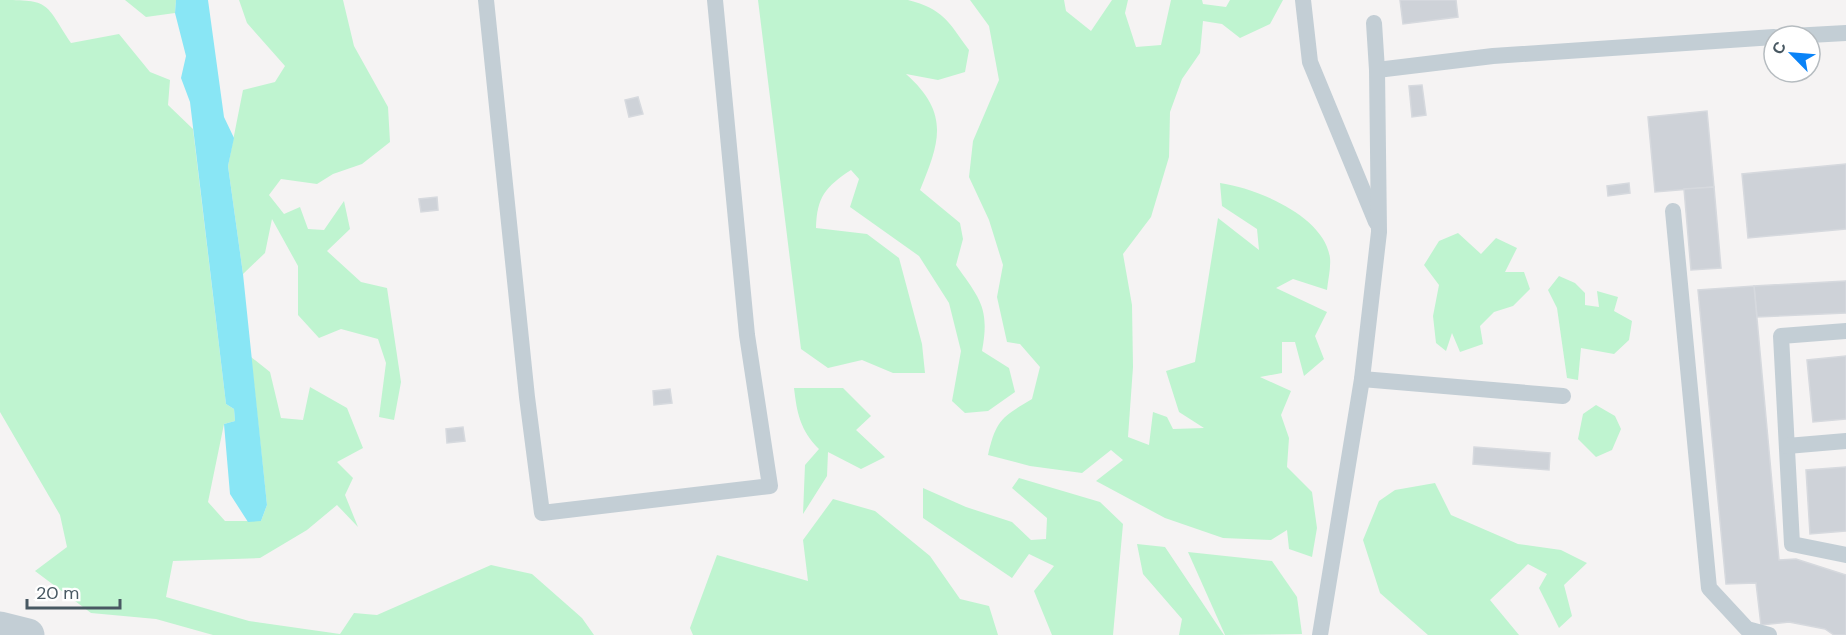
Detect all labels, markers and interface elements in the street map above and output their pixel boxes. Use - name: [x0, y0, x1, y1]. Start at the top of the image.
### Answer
- north arrow: [1762, 24, 1822, 84]
- text: С: [1767, 38, 1791, 58]
- scale bar: [27, 572, 120, 610]
- text: 20 m: [36, 581, 79, 605]

